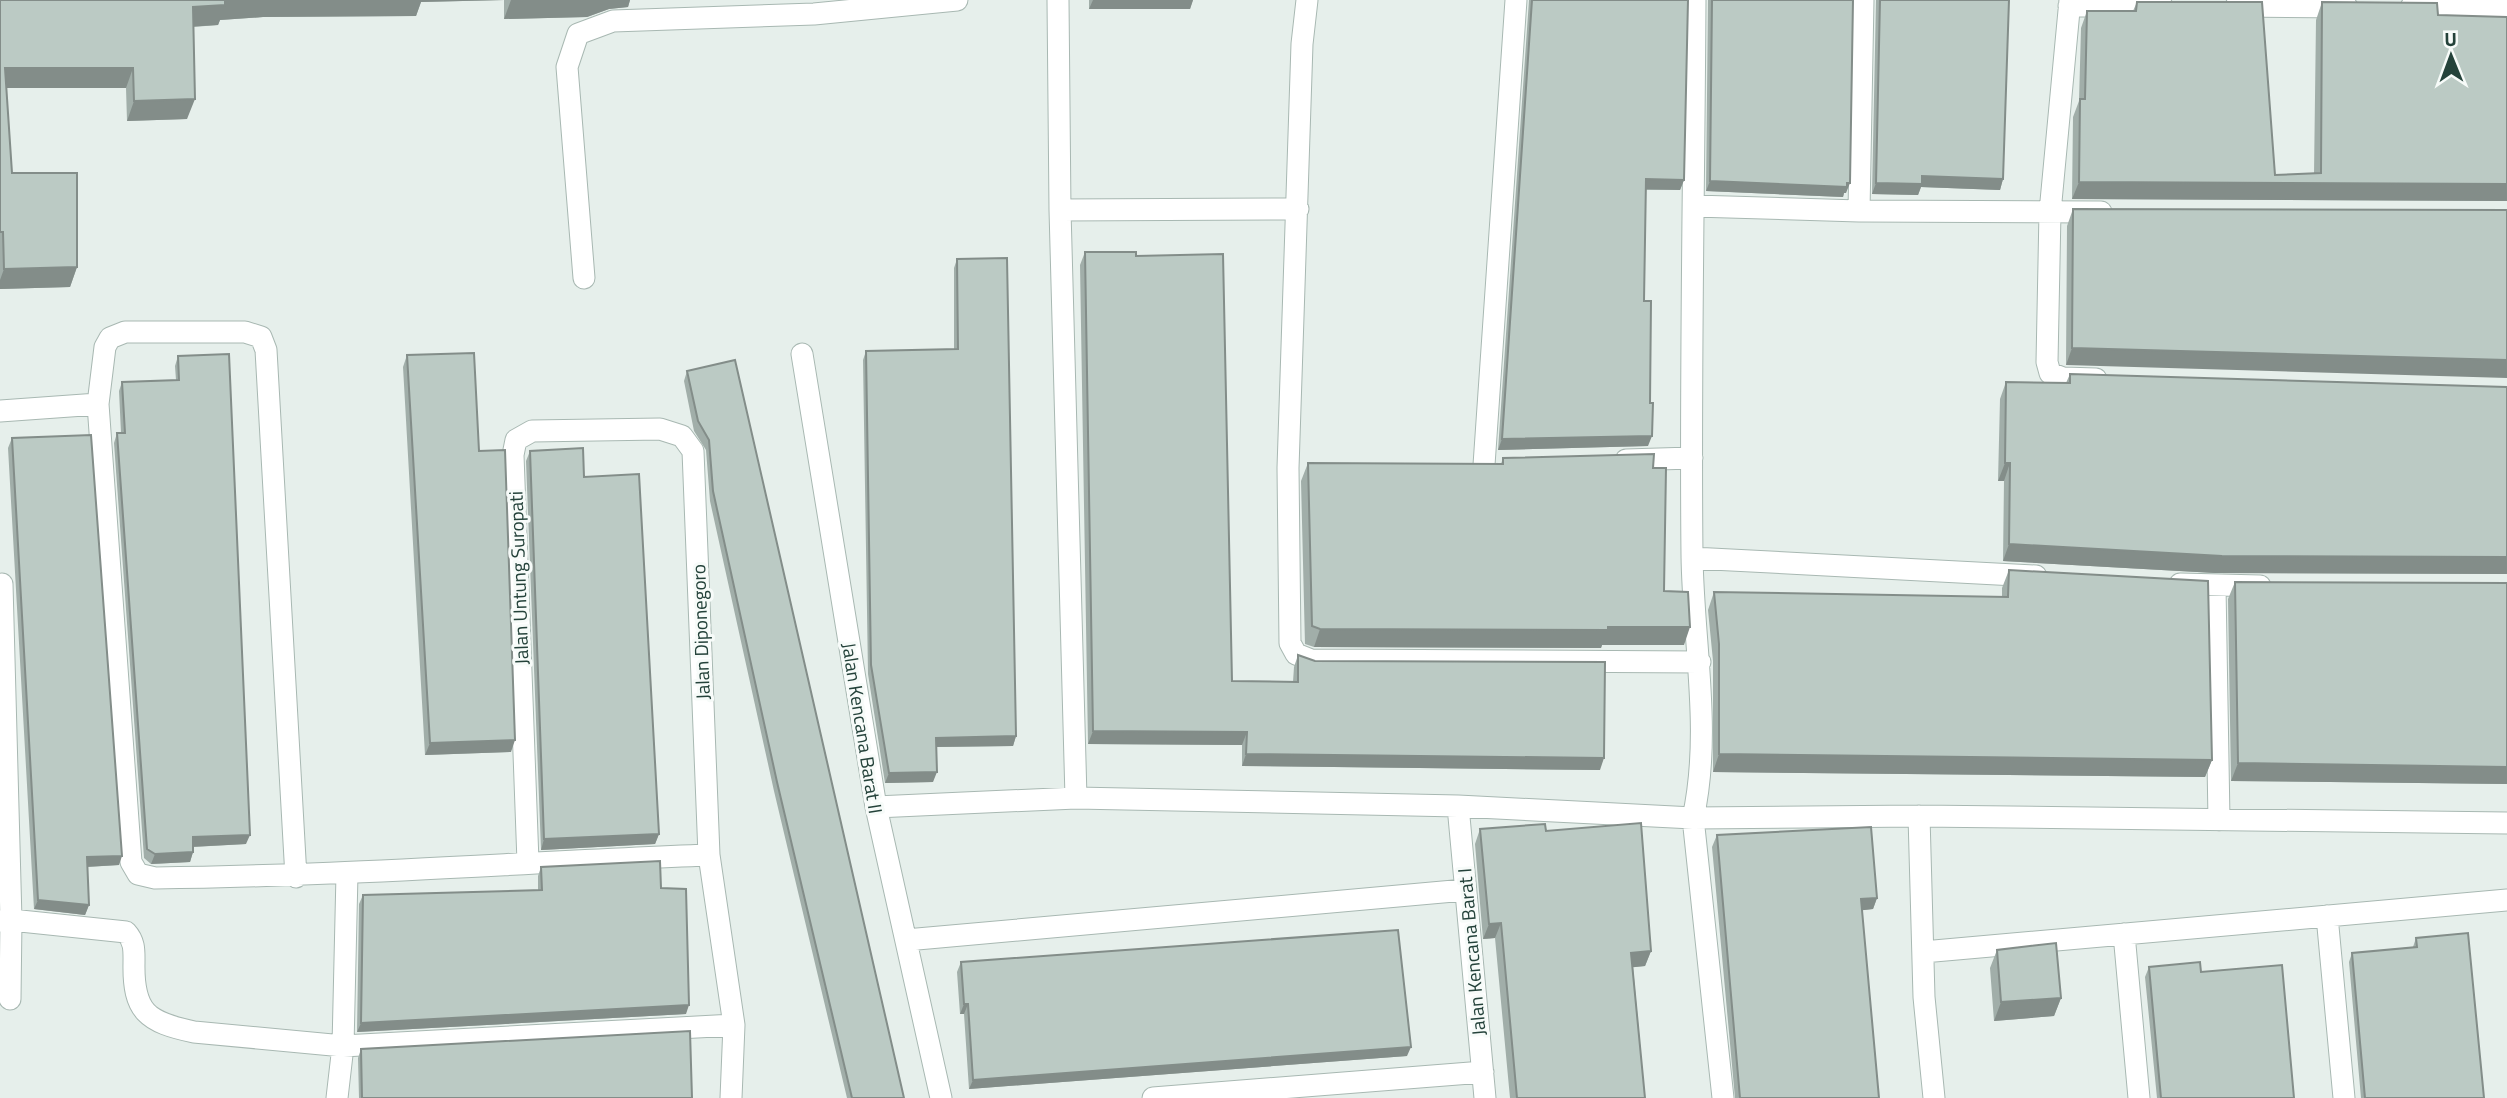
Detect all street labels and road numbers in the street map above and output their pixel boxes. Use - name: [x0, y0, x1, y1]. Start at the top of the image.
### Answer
- street label: Jalan Untung Suropati: [500, 491, 536, 665]
- street label: Jalan Diponegoro: [683, 564, 717, 700]
- street label: Jalan Kencana Barat II: [835, 640, 891, 816]
- street label: Jalan Kencana Barat I: [1449, 867, 1493, 1037]

